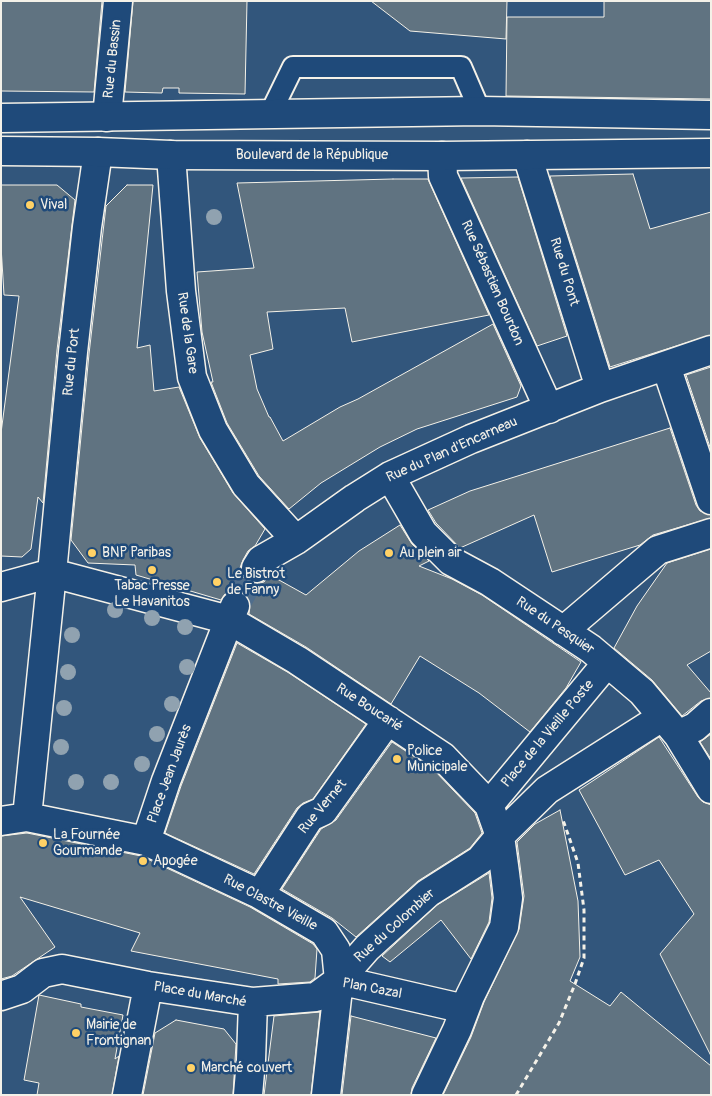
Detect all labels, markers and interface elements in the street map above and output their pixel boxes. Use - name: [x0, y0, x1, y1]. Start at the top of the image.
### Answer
- street label: Rue du Bassin: [101, 19, 125, 99]
- street label: Boulevard de la République: [236, 147, 388, 163]
- place label: Vival: [40, 197, 67, 213]
- marker: Vival: [24, 199, 36, 211]
- street label: Rue Sébastien Bourdon: [457, 218, 527, 348]
- street label: Rue du Pont: [546, 236, 582, 308]
- street label: Rue de la Gare: [173, 291, 201, 375]
- street label: Rue du Port: [60, 327, 84, 397]
- street label: Rue du Plan d'Encarneau: [384, 414, 520, 486]
- place label: BNP Paribas: [102, 545, 171, 561]
- place label: Au plein air: [399, 545, 462, 561]
- marker: BNP Paribas: [86, 547, 98, 559]
- marker: Au plein air: [383, 547, 395, 559]
- marker: Tabac Presse Le Havanitos: [146, 564, 158, 576]
- place label: Le Bistrot de Fanny: [227, 566, 285, 598]
- marker: Le Bistrot de Fanny: [211, 576, 223, 588]
- place label: Tabac Presse Le Havanitos: [114, 578, 190, 610]
- street label: Rue du Pesquier: [513, 594, 597, 658]
- street label: Place de la Vieille Poste: [498, 677, 598, 791]
- street label: Rue Boucarié: [333, 680, 405, 736]
- street label: Place Jean Jaurès: [144, 722, 196, 826]
- place label: Police Municipale: [407, 743, 467, 776]
- marker: Police Municipale: [391, 753, 403, 765]
- street label: Rue Vernet: [295, 776, 351, 838]
- place label: La Fournée Gourmande: [53, 827, 122, 860]
- marker: La Fournée Gourmande: [37, 837, 49, 849]
- place label: Apogée: [153, 853, 198, 869]
- marker: Apogée: [137, 855, 149, 867]
- street label: Rue Clastre Vieille: [220, 871, 320, 935]
- street label: Rue du Colombier: [351, 886, 439, 966]
- street label: Plan Cazal: [341, 975, 403, 1003]
- street label: Place du Marché: [152, 979, 248, 1011]
- place label: Mairie de Frontignan: [86, 1017, 151, 1050]
- marker: Mairie de Frontignan: [70, 1027, 82, 1039]
- place label: Marché couvert: [201, 1060, 292, 1076]
- marker: Marché couvert: [185, 1062, 197, 1074]

